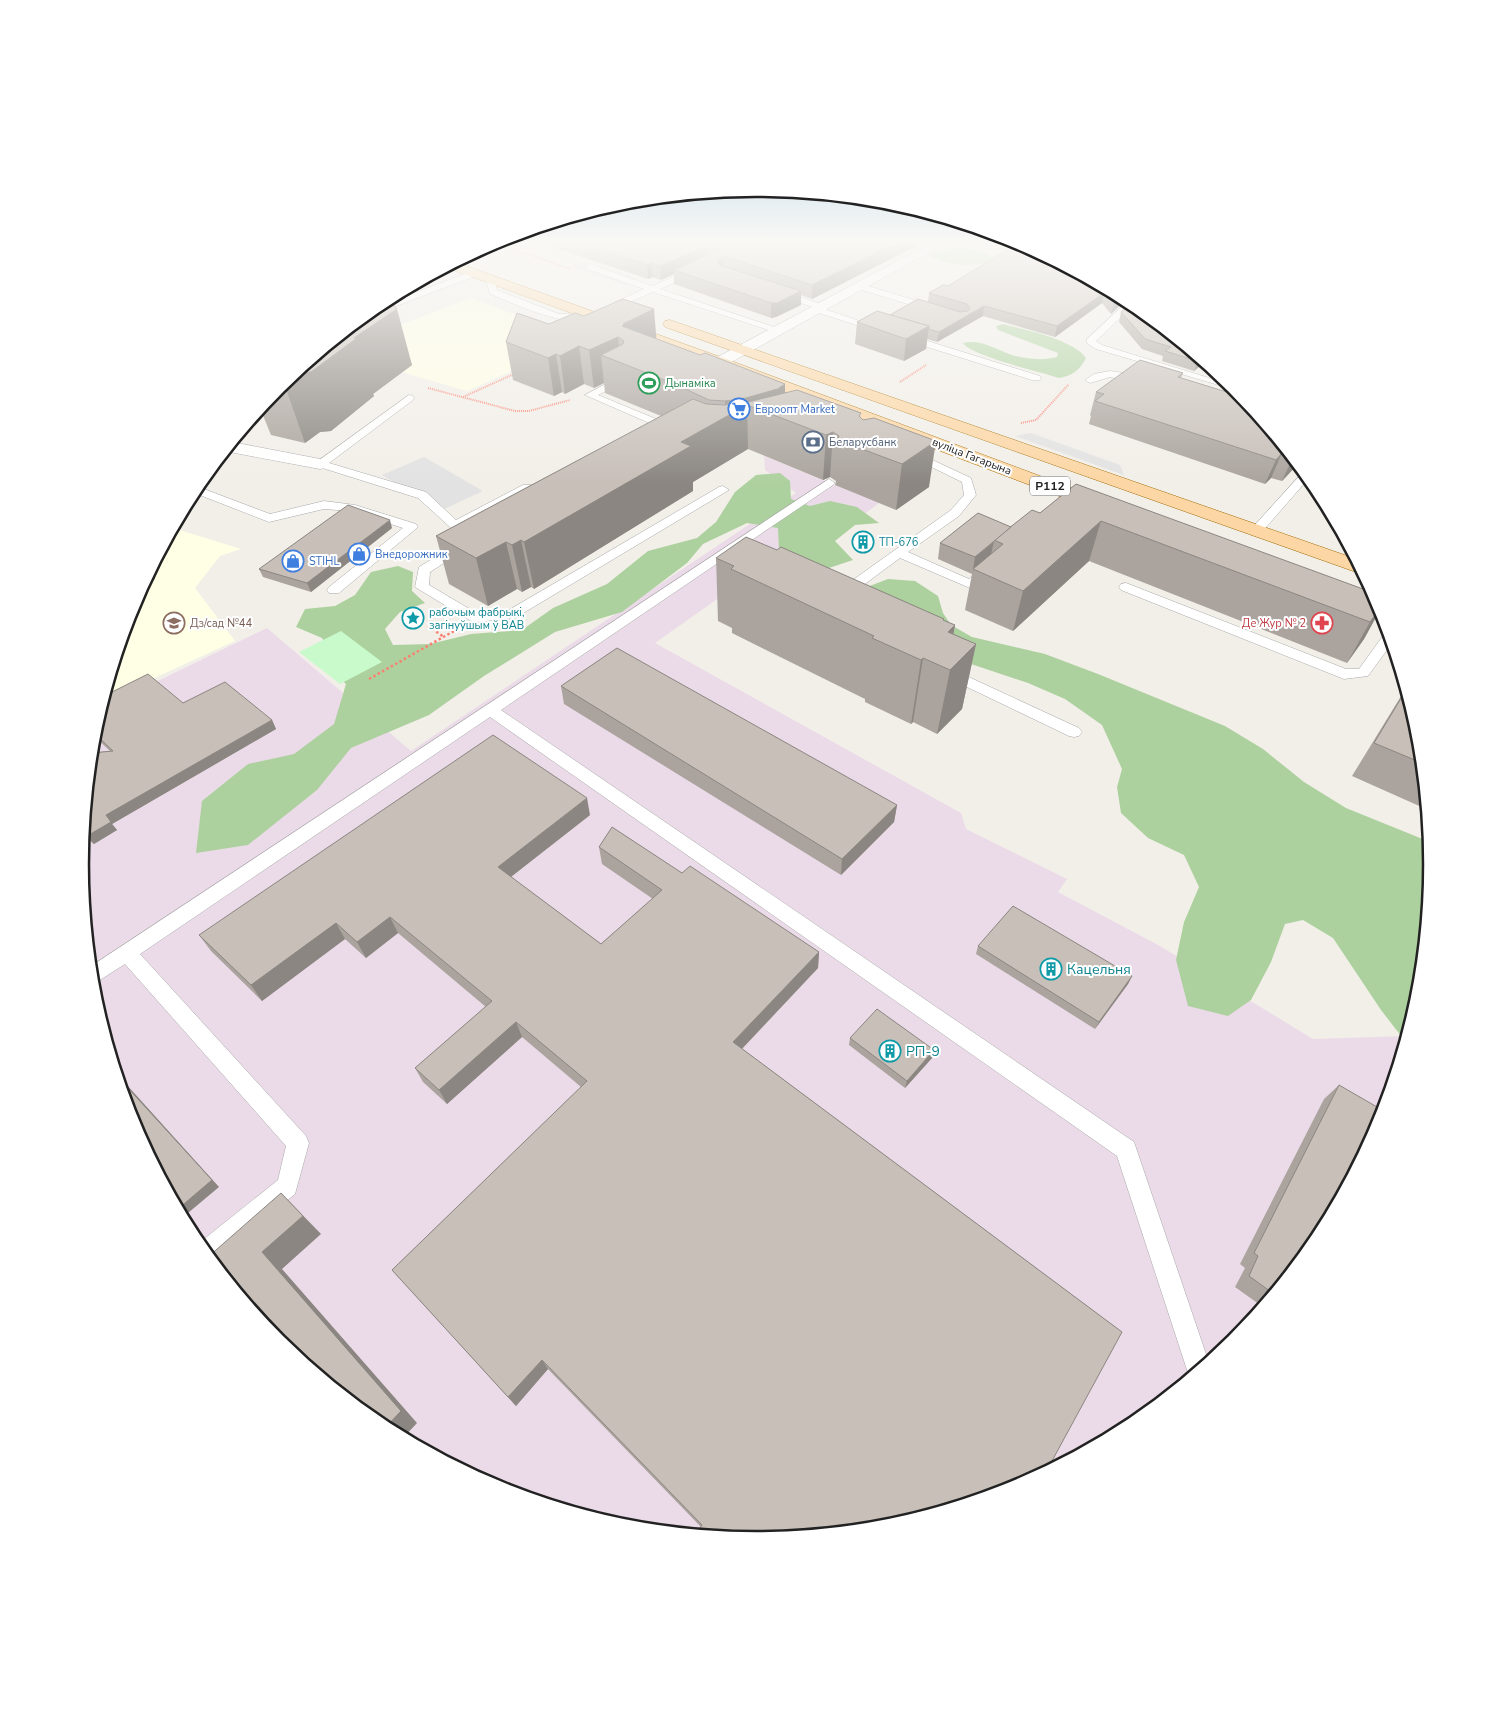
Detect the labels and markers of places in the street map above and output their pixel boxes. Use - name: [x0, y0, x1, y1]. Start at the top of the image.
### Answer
- sports icon: Дынаміка: [637, 371, 661, 395]
- place label: Дынаміка: [665, 376, 716, 391]
- supermarket icon: Евроопт Market: [727, 397, 751, 421]
- place label: Евроопт Market: [755, 402, 835, 417]
- bank icon: Беларусбанк: [801, 430, 825, 454]
- place label: Беларусбанк: [829, 435, 896, 450]
- building icon: ТП-676: [851, 530, 875, 554]
- place label: ТП-676: [879, 535, 919, 550]
- shop icon: Внедорожник: [347, 542, 371, 566]
- place label: Внедорожник: [375, 547, 448, 562]
- shop icon: STIHL: [281, 549, 305, 573]
- place label: STIHL: [309, 554, 339, 569]
- place label: рабочым фабрыкі, загінуўшым ў ВАВ: [429, 605, 525, 633]
- place icon: рабочым фабрыкі, загінуўшым ў ВАВ: [401, 606, 425, 630]
- school or university icon: Дз/сад №44: [162, 611, 186, 635]
- pharmacy icon: Де Жур № 2: [1310, 611, 1334, 635]
- place label: Дз/сад №44: [190, 616, 252, 631]
- place label: Де Жур № 2: [1242, 616, 1306, 631]
- building icon: Кацельня: [1039, 957, 1063, 981]
- place label: Кацельня: [1067, 960, 1131, 979]
- building icon: РП-9: [878, 1039, 902, 1063]
- place label: РП-9: [906, 1042, 940, 1061]

